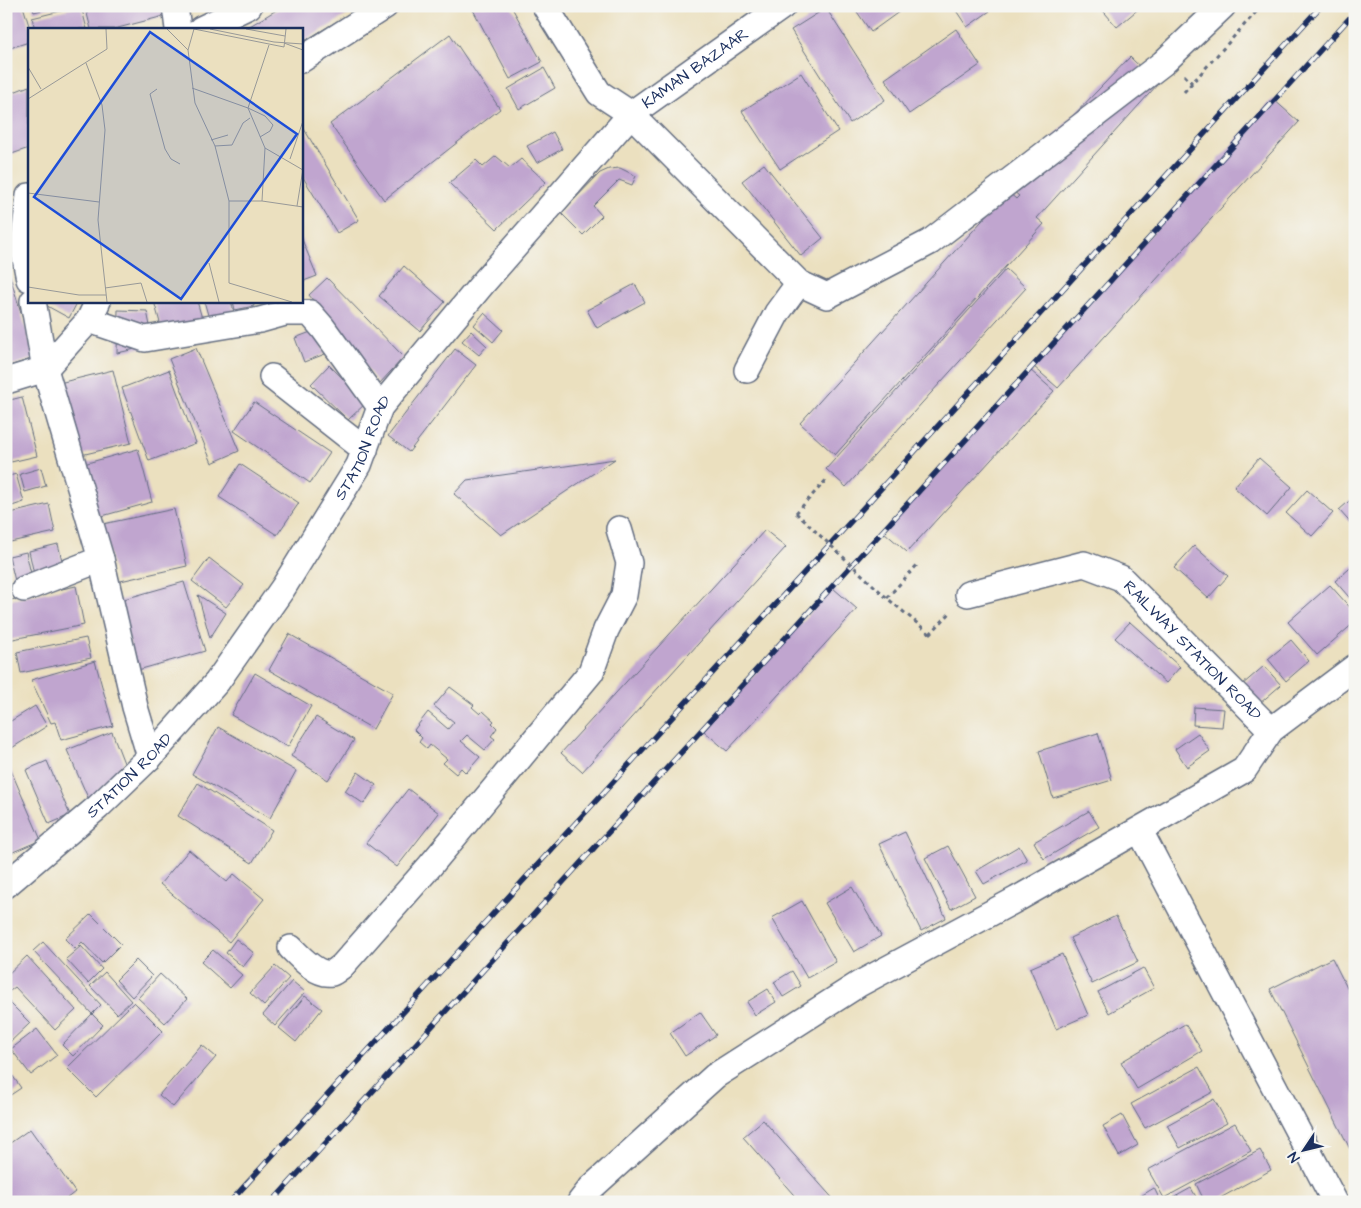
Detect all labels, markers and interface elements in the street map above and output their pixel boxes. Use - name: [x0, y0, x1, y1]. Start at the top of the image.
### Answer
- street label: KAMAN BAZAAR: [637, 23, 753, 114]
- inset map: [28, 28, 302, 302]
- street label: STATION ROAD: [329, 391, 396, 504]
- street label: RAILWAY STATION ROAD: [1118, 576, 1266, 725]
- street label: STATION ROAD: [82, 728, 177, 823]
- north arrow: [1278, 1126, 1328, 1176]
- text: N: [1283, 1147, 1305, 1166]

